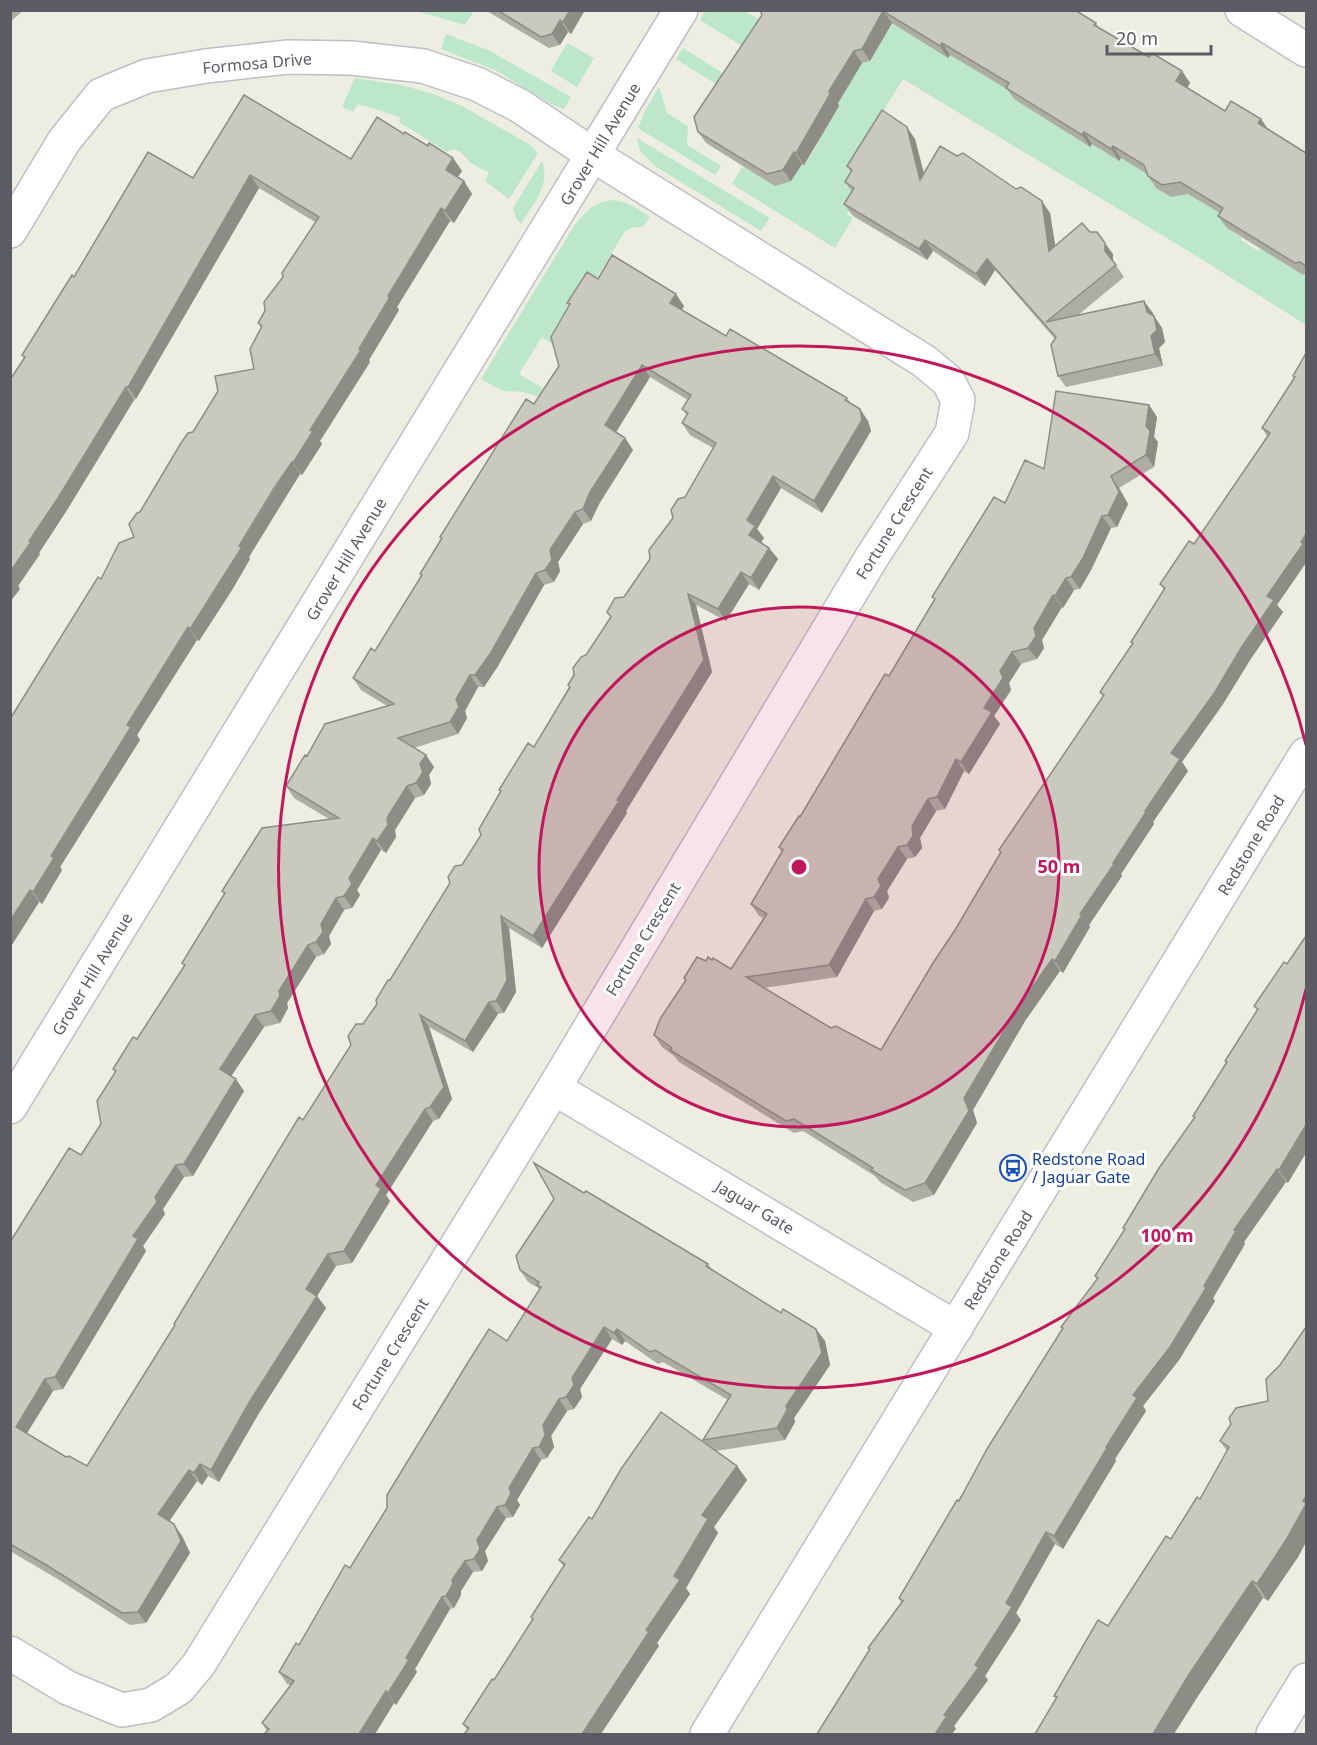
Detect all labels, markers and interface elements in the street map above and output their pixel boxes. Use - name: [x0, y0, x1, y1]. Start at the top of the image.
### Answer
- scale bar: [1107, 18, 1210, 56]
- text: 20 m: [1116, 26, 1158, 50]
- street label: Formosa Drive: [201, 47, 313, 79]
- street label: Grover Hill Avenue: [555, 78, 645, 210]
- street label: Fortune Crescent: [851, 462, 938, 583]
- street label: Grover Hill Avenue: [301, 493, 391, 625]
- street label: Redstone Road: [1212, 791, 1290, 899]
- text: 50 m: [1038, 854, 1080, 878]
- centre of rings: [789, 857, 809, 877]
- street label: Fortune Crescent: [600, 878, 686, 1000]
- street label: Grover Hill Avenue: [47, 908, 137, 1040]
- place label: Redstone Road / Jaguar Gate: [1032, 1148, 1145, 1188]
- bus stop icon: Redstone Road / Jaguar Gate: [998, 1153, 1028, 1183]
- street label: Jaguar Gate: [710, 1174, 798, 1239]
- street label: Redstone Road: [959, 1206, 1037, 1314]
- text: 100 m: [1140, 1223, 1194, 1247]
- street label: Fortune Crescent: [347, 1293, 434, 1414]

